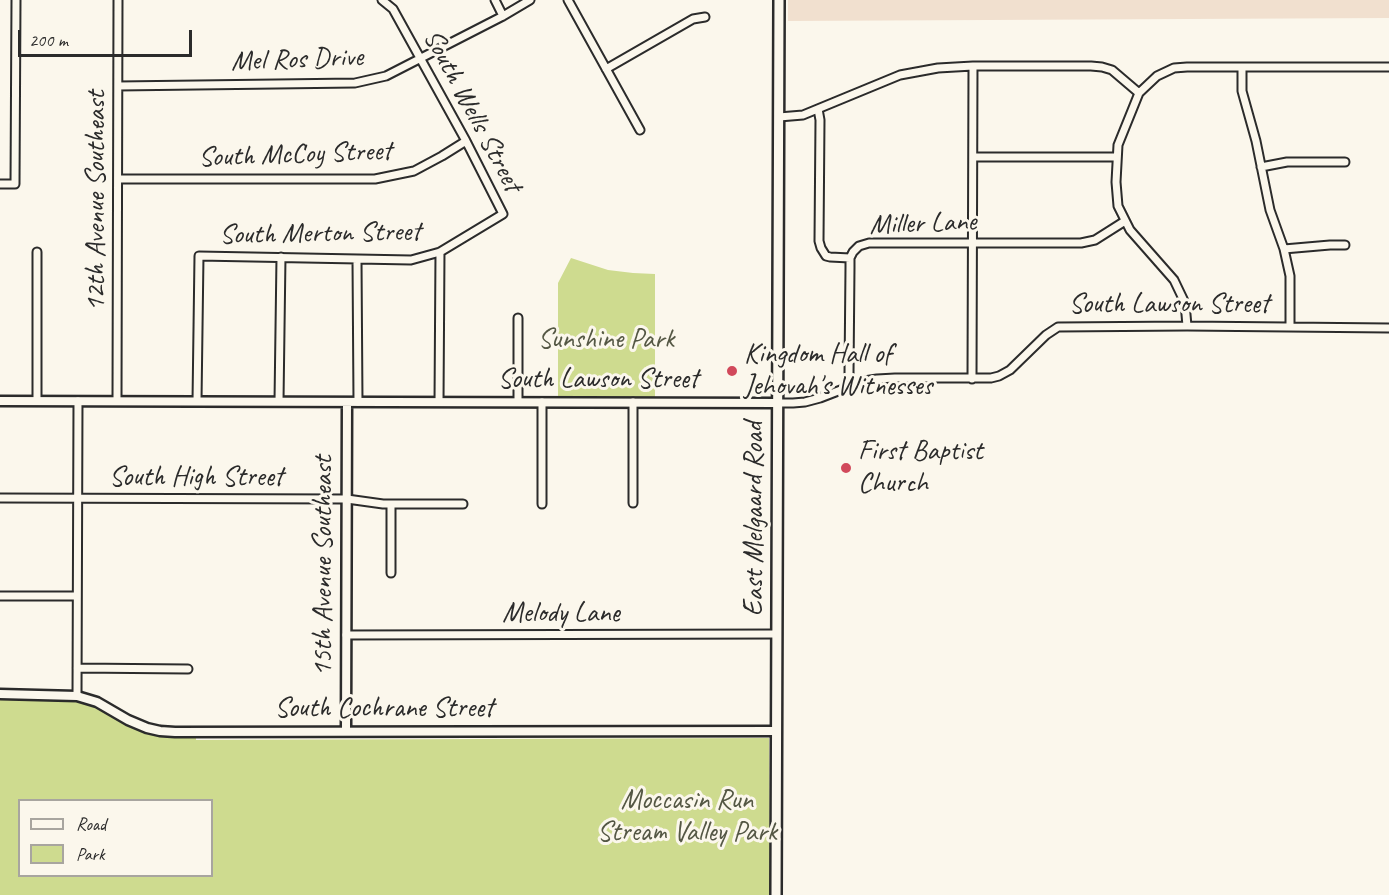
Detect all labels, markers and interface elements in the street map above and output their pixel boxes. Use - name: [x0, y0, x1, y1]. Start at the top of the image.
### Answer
- scale bar: [21, 18, 195, 56]
- street label: South Wells Street: [415, 24, 529, 198]
- text: 200 m: [29, 29, 68, 51]
- street label: Mel Ros Drive: [230, 41, 364, 79]
- street label: 12th Avenue Southeast: [80, 91, 114, 311]
- street label: South McCoy Street: [198, 135, 392, 175]
- street label: Miller Lane: [869, 205, 977, 243]
- street label: South Merton Street: [219, 215, 421, 253]
- street label: South Lawson Street: [1069, 288, 1269, 322]
- park label: Sunshine Park: [538, 323, 674, 357]
- place label: Kingdom Hall of Jehovah's Witnesses: [744, 338, 932, 404]
- street label: South Lawson Street: [498, 363, 698, 397]
- marker: Kingdom Hall of Jehovah's Witnesses: [725, 364, 739, 378]
- street label: East Melgaard Road: [738, 422, 772, 616]
- place label: First Baptist Church: [858, 435, 983, 501]
- street label: 15th Avenue Southeast: [307, 456, 341, 676]
- street label: South High Street: [109, 461, 283, 495]
- marker: First Baptist Church: [839, 461, 853, 475]
- street label: Melody Lane: [502, 597, 620, 631]
- street label: South Cochrane Street: [275, 692, 493, 726]
- park label: Moccasin Run Stream Valley Park: [597, 784, 777, 850]
- legend: [18, 799, 213, 877]
- text: Road: [76, 813, 106, 835]
- text: Park: [76, 843, 105, 865]

